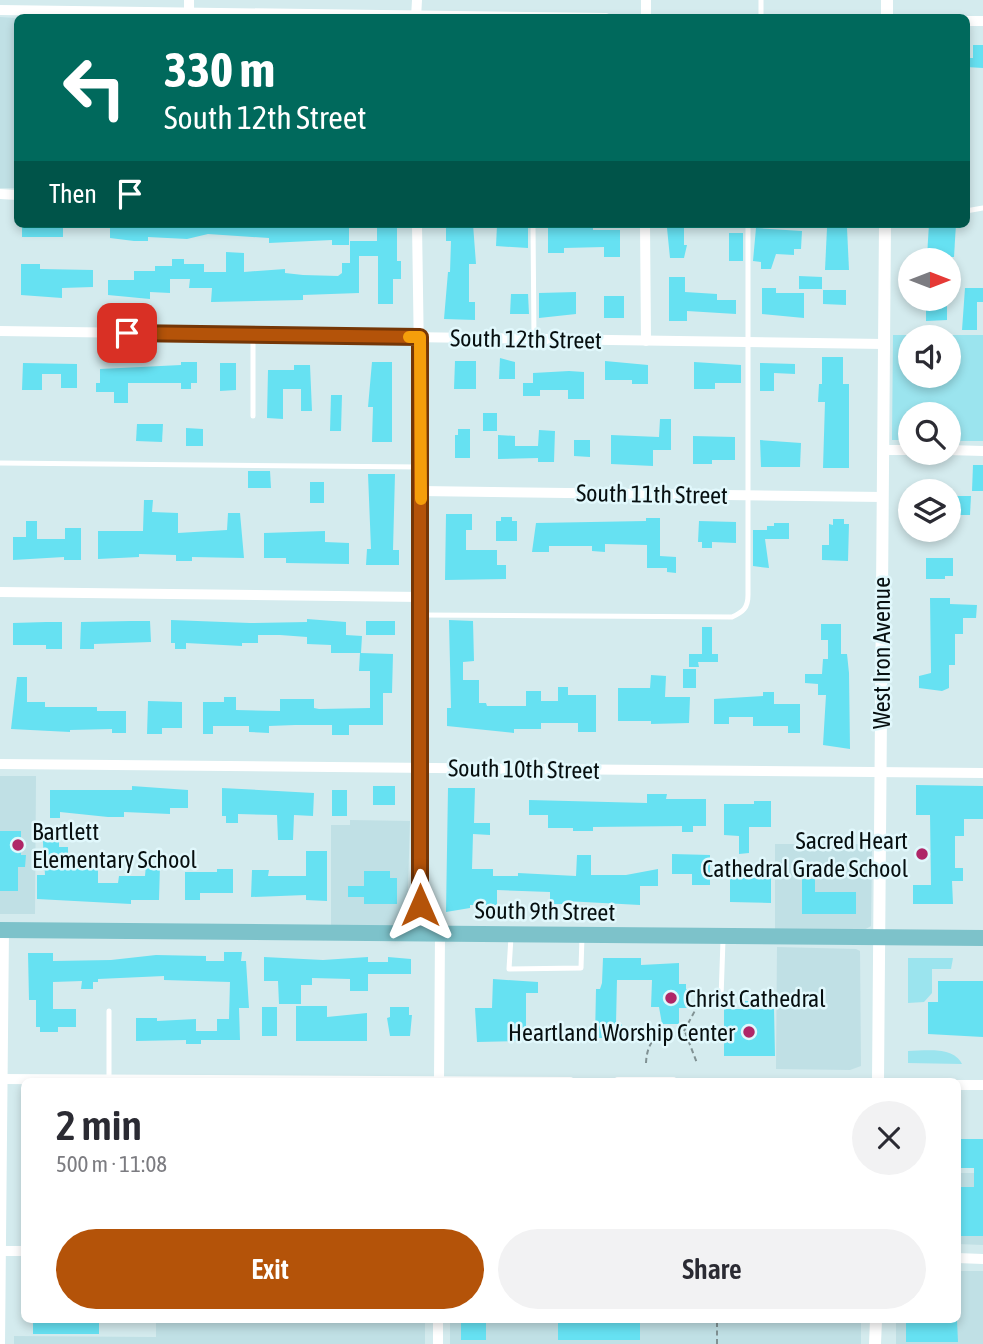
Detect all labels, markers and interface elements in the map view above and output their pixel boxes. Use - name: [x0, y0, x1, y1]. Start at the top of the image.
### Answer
- text: 330 m: [164, 41, 275, 97]
- icon: left: [49, 42, 140, 133]
- text: South 12th Street: [164, 99, 366, 136]
- icon: arrive: [111, 175, 149, 213]
- text: Then: [49, 179, 97, 209]
- north arrow: [898, 248, 961, 312]
- map controls: [898, 248, 961, 542]
- pin: [97, 303, 157, 363]
- icon: arrive: [108, 314, 146, 352]
- street label: South 12th Street: [450, 324, 602, 354]
- button: sound: [898, 325, 961, 388]
- button: search: [898, 402, 961, 465]
- street label: South 11th Street: [576, 479, 728, 509]
- button: layers: [898, 479, 961, 542]
- street label: West Iron Avenue: [868, 577, 895, 729]
- street label: South 10th Street: [448, 754, 600, 784]
- place label: Bartlett Elementary School: [32, 818, 198, 873]
- place label: Sacred Heart Cathedral Grade School: [702, 827, 909, 882]
- marker: Bartlett Elementary School: [10, 837, 26, 853]
- marker: Sacred Heart Cathedral Grade School: [914, 846, 930, 862]
- position arrow: [383, 868, 457, 942]
- street label: South 9th Street: [474, 896, 616, 926]
- place label: Christ Cathedral: [685, 985, 826, 1012]
- marker: Christ Cathedral: [663, 990, 679, 1006]
- place label: Heartland Worship Center: [508, 1019, 736, 1046]
- marker: Heartland Worship Center: [741, 1024, 757, 1040]
- text: 2 min: [56, 1101, 142, 1149]
- button: close: [852, 1101, 926, 1175]
- text: 500 m · 11:08: [56, 1151, 167, 1177]
- button: Exit: [56, 1229, 484, 1309]
- button: Share: [498, 1229, 926, 1309]

